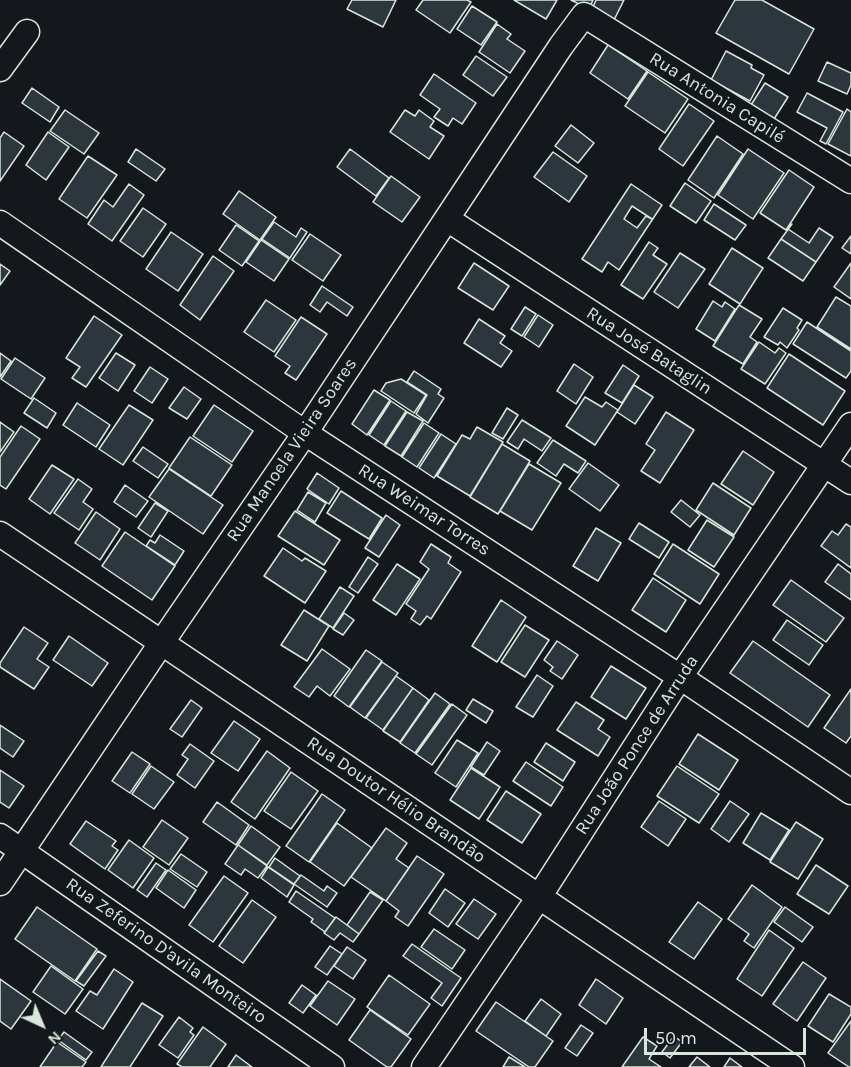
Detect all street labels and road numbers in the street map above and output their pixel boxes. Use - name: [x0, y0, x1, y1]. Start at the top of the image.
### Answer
- street label: Rua Antonia Capilé: [645, 48, 789, 148]
- street label: Rua José Bataglin: [582, 302, 716, 400]
- street label: Rua Manoela Vieira Soares: [222, 354, 362, 546]
- street label: Rua Weimar Torres: [354, 459, 494, 561]
- street label: Rua João Ponce de Arruda: [571, 651, 703, 839]
- street label: Rua Doutor Hélio Brandão: [303, 732, 489, 868]
- street label: Rua Zeferino D'avila Monteiro: [62, 873, 270, 1029]

